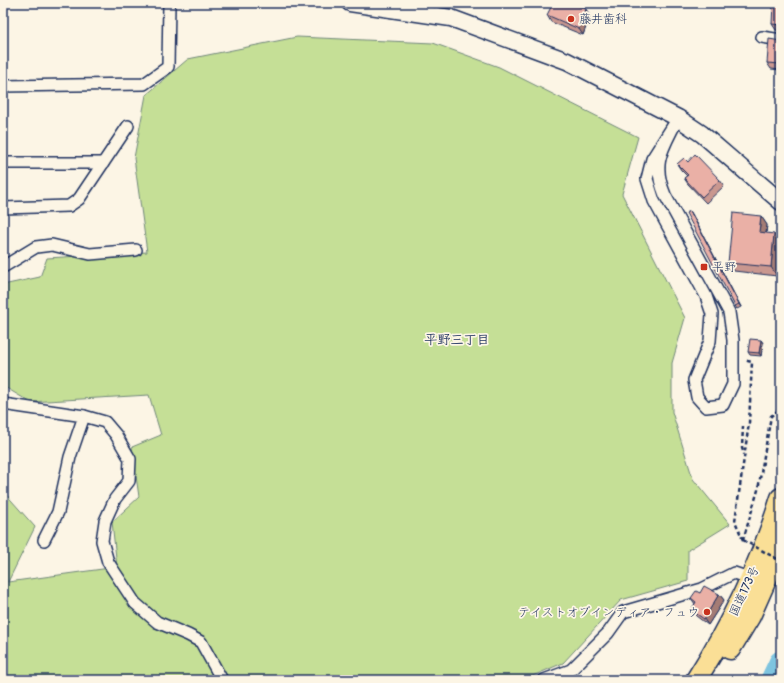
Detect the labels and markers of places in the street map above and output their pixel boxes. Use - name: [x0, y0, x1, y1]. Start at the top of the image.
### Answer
- place label: 藤井歯科: [579, 12, 627, 27]
- marker: 藤井歯科: [566, 14, 576, 24]
- place label: 平野: [712, 260, 736, 275]
- marker: 平野: [699, 262, 709, 272]
- place label: テイストオブインディア・フュウ: [518, 605, 699, 620]
- marker: テイストオブインディア・フュウ: [702, 607, 712, 617]

